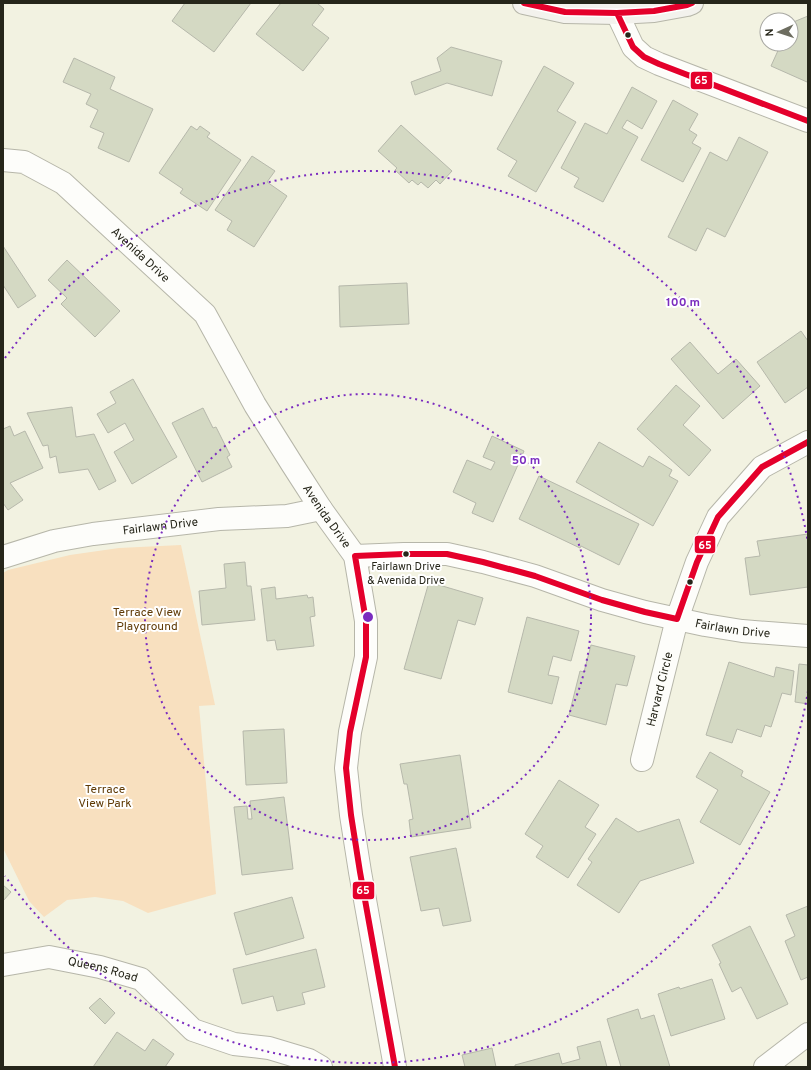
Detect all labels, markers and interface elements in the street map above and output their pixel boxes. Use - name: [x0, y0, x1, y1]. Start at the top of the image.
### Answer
- north arrow: [759, 12, 799, 52]
- text: N: [763, 28, 777, 37]
- unlabelled marker: [623, 30, 633, 40]
- line badge: 65: [690, 71, 713, 90]
- text: 65: [694, 74, 708, 88]
- street label: Avenida Drive: [107, 224, 173, 286]
- text: 100 m: [666, 295, 700, 311]
- text: 50 m: [512, 453, 540, 469]
- street label: Avenida Drive: [298, 482, 354, 552]
- street label: Fairlawn Drive: [122, 515, 199, 539]
- line badge: 65: [694, 535, 716, 554]
- text: 65: [698, 539, 712, 553]
- marker: Fairlawn Drive & Avenida Drive: [401, 549, 411, 559]
- place label: Fairlawn Drive & Avenida Drive: [367, 560, 445, 588]
- unlabelled marker: [685, 577, 695, 587]
- park label: Terrace View Playground: [113, 605, 182, 635]
- centre of rings: [361, 610, 375, 624]
- street label: Fairlawn Drive: [693, 616, 771, 642]
- street label: Harvard Circle: [644, 650, 678, 728]
- park label: Terrace View Park: [78, 782, 132, 812]
- line badge: 65: [352, 881, 375, 900]
- text: 65: [356, 884, 370, 898]
- street label: Queens Road: [66, 954, 140, 987]

